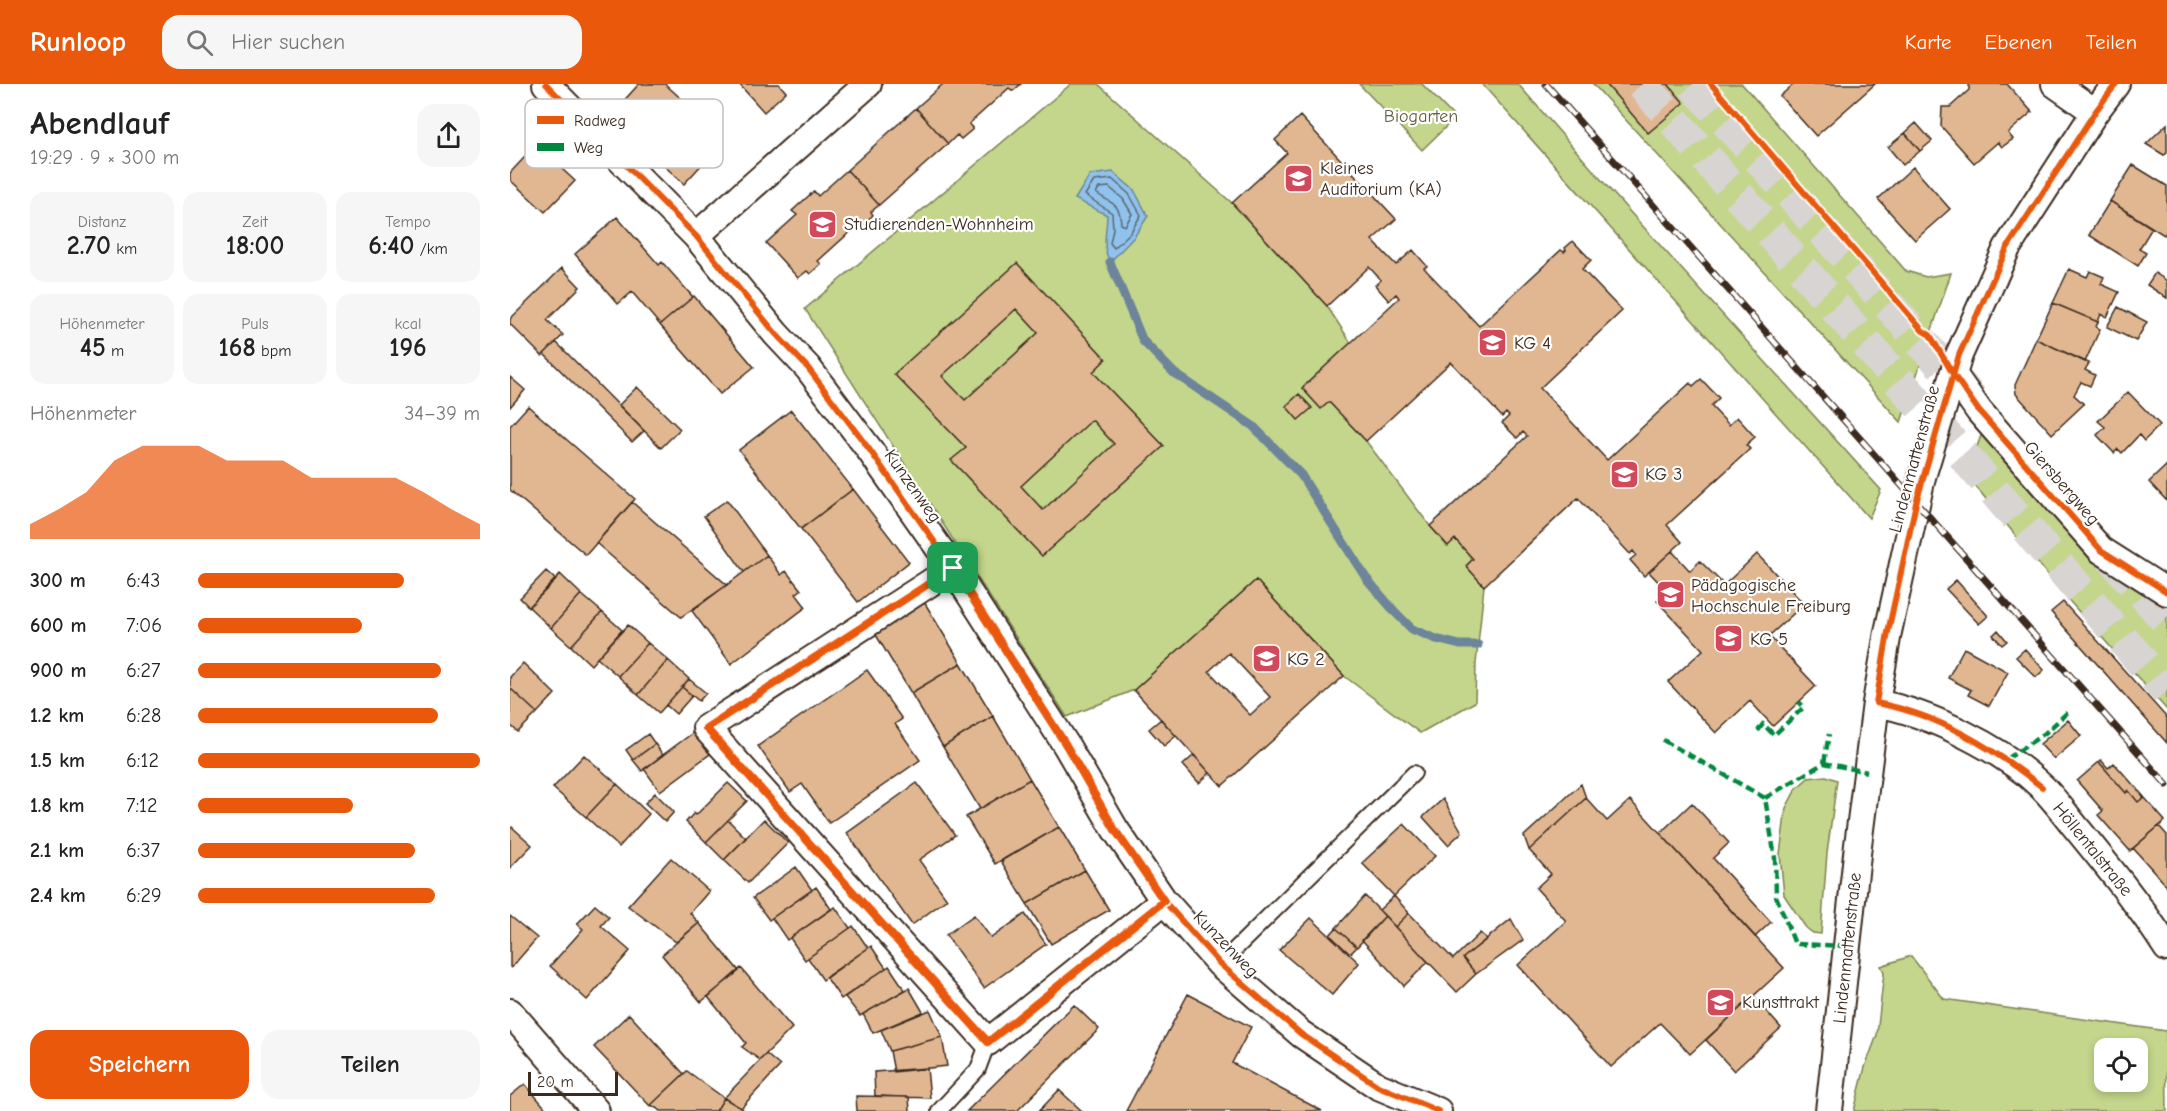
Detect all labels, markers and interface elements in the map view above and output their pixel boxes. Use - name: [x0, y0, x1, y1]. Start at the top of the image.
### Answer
- search box: [162, 15, 582, 69]
- text: Runloop: [30, 26, 126, 58]
- icon: search: [183, 26, 216, 59]
- text: Hier suchen: [231, 29, 345, 55]
- text: Karte: [1905, 30, 1952, 54]
- text: Ebenen: [1985, 30, 2053, 54]
- text: Teilen: [2086, 30, 2137, 54]
- legend: [525, 99, 723, 168]
- text: Abendlauf: [30, 104, 169, 142]
- button: share: [417, 104, 480, 167]
- park label: Biogarten: [1384, 106, 1458, 127]
- text: Radweg: [574, 112, 626, 130]
- text: Weg: [574, 139, 603, 157]
- text: 19:29 · 9 × 300 m: [30, 146, 179, 169]
- place label: Kleines Auditorium (KA): [1320, 158, 1442, 200]
- school or university icon: Kleines Auditorium (KA): [1283, 162, 1315, 194]
- school or university icon: Studierenden-Wohnheim: [807, 208, 839, 240]
- text: Distanz: [78, 213, 126, 231]
- text: Zeit: [242, 213, 268, 231]
- text: Tempo: [385, 213, 431, 231]
- place label: Studierenden-Wohnheim: [844, 214, 1034, 235]
- text: 2.70: [67, 231, 111, 261]
- text: 18:00: [226, 231, 284, 261]
- text: 6:40: [368, 231, 414, 261]
- text: km: [111, 240, 137, 258]
- text: /km: [414, 240, 448, 258]
- text: Höhenmeter: [59, 315, 145, 333]
- text: Puls: [241, 315, 269, 333]
- text: kcal: [395, 315, 421, 333]
- school or university icon: KG 4: [1477, 327, 1509, 359]
- text: 45: [80, 333, 106, 363]
- text: 168: [219, 333, 256, 363]
- text: 196: [389, 333, 427, 363]
- place label: KG 4: [1514, 333, 1551, 354]
- text: m: [106, 342, 124, 360]
- text: bpm: [256, 342, 291, 360]
- street label: Lindenmattenstraße: [1885, 383, 1944, 535]
- text: Höhenmeter: [30, 402, 137, 425]
- text: 34–39 m: [404, 402, 480, 425]
- street label: Giersbergweg: [2019, 437, 2104, 530]
- street label: Kunzenweg: [880, 446, 945, 527]
- school or university icon: KG 3: [1608, 458, 1640, 490]
- place label: KG 3: [1645, 464, 1682, 485]
- pin: [927, 542, 978, 593]
- icon: arrive: [936, 551, 969, 584]
- text: 300 m: [30, 569, 86, 592]
- text: 6:43: [126, 569, 160, 592]
- place label: Pädagogische Hochschule Freiburg: [1691, 575, 1851, 617]
- school or university icon: Pädagogische Hochschule Freiburg: [1654, 579, 1686, 611]
- text: 600 m: [30, 614, 86, 637]
- text: 7:06: [126, 614, 162, 637]
- school or university icon: KG 5: [1713, 623, 1745, 655]
- place label: KG 5: [1750, 629, 1788, 650]
- school or university icon: KG 2: [1250, 643, 1282, 675]
- place label: KG 2: [1287, 649, 1325, 670]
- text: 900 m: [30, 659, 86, 682]
- text: 6:27: [126, 659, 160, 682]
- text: 1.2 km: [30, 704, 84, 727]
- text: 6:28: [126, 704, 161, 727]
- text: 1.5 km: [30, 749, 85, 772]
- text: 6:12: [126, 749, 159, 772]
- text: 1.8 km: [30, 794, 85, 817]
- text: 7:12: [126, 794, 157, 817]
- street label: Höllentalstraße: [2048, 798, 2137, 900]
- text: 2.1 km: [30, 839, 84, 862]
- text: 6:37: [126, 839, 160, 862]
- street label: Lindenmattenstraße: [1829, 872, 1866, 1025]
- text: 2.4 km: [30, 884, 86, 907]
- text: 6:29: [126, 884, 162, 907]
- street label: Kunzenweg: [1189, 907, 1263, 982]
- school or university icon: Kunsttrakt: [1705, 986, 1737, 1018]
- place label: Kunsttrakt: [1742, 992, 1820, 1013]
- button: Speichern: [30, 1030, 249, 1099]
- button: Teilen: [261, 1030, 480, 1099]
- map controls: [2094, 1038, 2148, 1092]
- button: locate: [2094, 1038, 2148, 1092]
- scale bar: [528, 1069, 618, 1096]
- text: 20 m: [537, 1073, 574, 1091]

